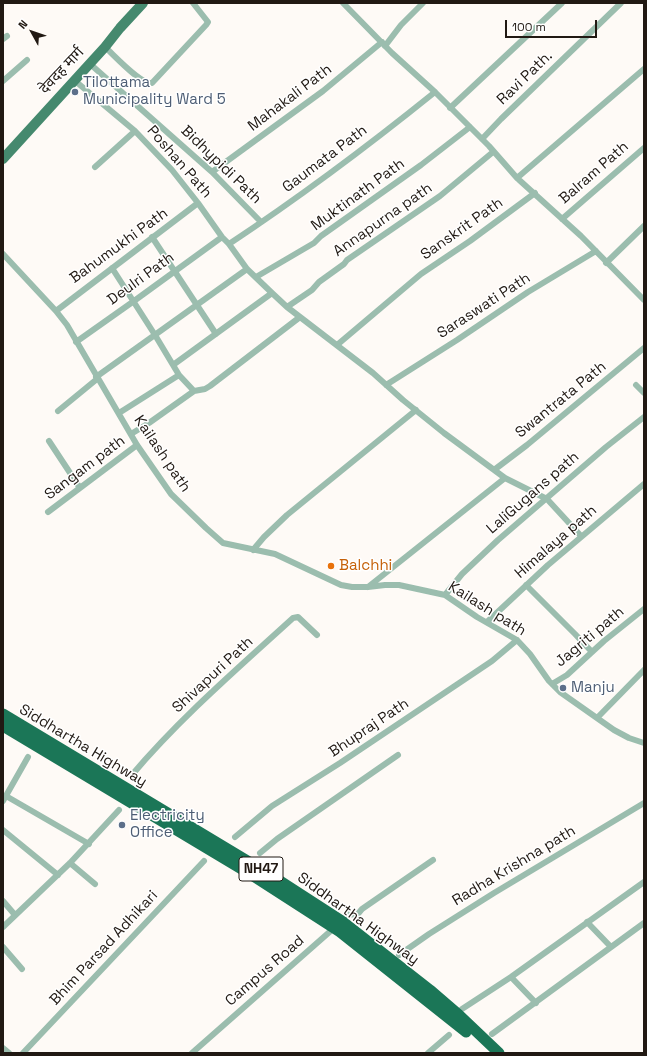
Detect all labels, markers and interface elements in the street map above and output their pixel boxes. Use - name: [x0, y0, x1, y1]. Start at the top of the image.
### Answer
- north arrow: [12, 12, 52, 52]
- scale bar: [507, 12, 599, 38]
- text: N: [15, 17, 31, 32]
- text: 100 m: [512, 19, 546, 35]
- street label: देवदह मार्ग: [36, 44, 88, 98]
- street label: Ravi Path.: [494, 47, 556, 109]
- street label: Mahakali Path: [245, 61, 335, 135]
- place label: Tilottama Municipality Ward 5: [83, 74, 226, 109]
- marker: Tilottama Municipality Ward 5: [70, 87, 80, 97]
- street label: Gaumata Path: [279, 121, 371, 197]
- street label: Poshan Path: [143, 122, 215, 202]
- street label: Bidhypidi Path: [177, 122, 265, 208]
- street label: Balram Path: [556, 138, 632, 208]
- street label: Muktinath Path: [308, 155, 408, 235]
- street label: Annapurna path: [330, 179, 436, 261]
- street label: Sanskrit Path: [417, 194, 507, 264]
- street label: Bahumukhi Path: [67, 204, 171, 288]
- street label: Deulri Path: [104, 249, 178, 309]
- street label: Saraswati Path: [434, 269, 534, 343]
- street label: Swantrata Path: [512, 358, 610, 442]
- street label: Kailash path: [130, 412, 194, 496]
- street label: Sangam path: [41, 432, 129, 504]
- street label: LaliGugans path: [483, 448, 583, 538]
- street label: Himalaya path: [511, 502, 601, 582]
- place label: Balchhi: [339, 557, 392, 575]
- marker: Balchhi: [326, 561, 336, 571]
- street label: Kailash path: [445, 578, 529, 640]
- street label: Jagriti path: [552, 603, 628, 671]
- street label: Shivapuri Path: [169, 633, 257, 717]
- place label: Manju: [571, 679, 615, 697]
- marker: Manju: [558, 683, 568, 693]
- street label: Bhupraj Path: [326, 695, 412, 761]
- street label: Siddhartha Highway: [16, 701, 150, 791]
- place label: Electricity Office: [130, 807, 205, 842]
- marker: Electricity Office: [117, 820, 127, 830]
- street label: Radha Krishna path: [449, 822, 579, 910]
- road number: NH47: [239, 857, 283, 881]
- street label: Siddhartha Highway: [294, 869, 422, 969]
- street label: Bhim Parsad Adhikari: [46, 887, 162, 1009]
- street label: Campus Road: [222, 932, 308, 1010]

